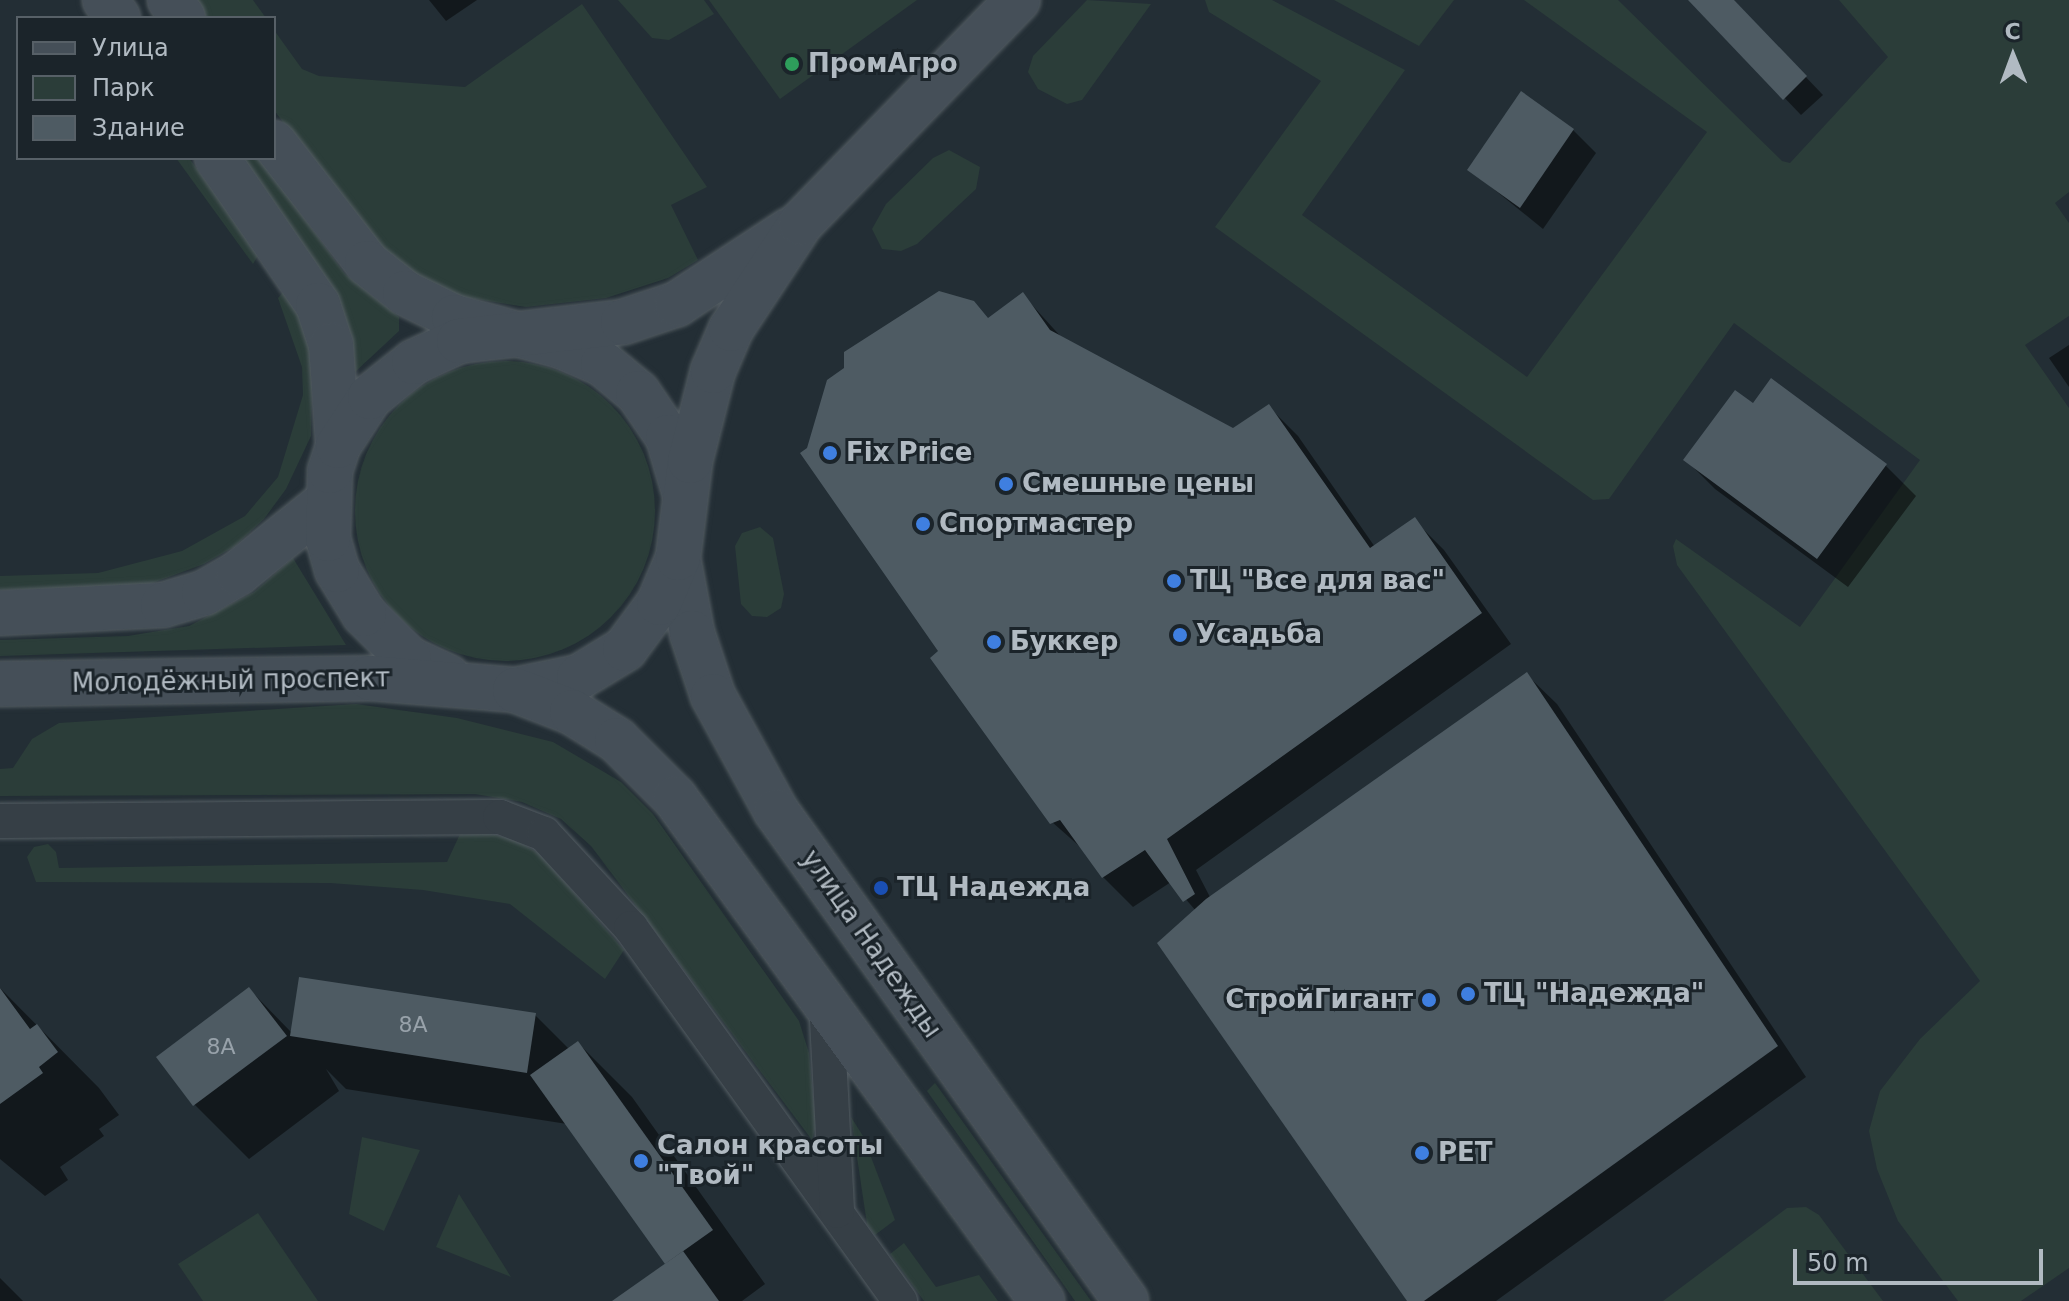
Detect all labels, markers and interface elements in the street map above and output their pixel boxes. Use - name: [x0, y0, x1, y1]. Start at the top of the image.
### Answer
- legend: [16, 16, 276, 160]
- north arrow: [1973, 16, 2053, 96]
- text: С: [2004, 19, 2021, 44]
- text: Улица: [92, 34, 169, 62]
- place label: ПромАгро: [808, 48, 958, 80]
- marker: ПромАгро: [783, 55, 801, 73]
- text: Парк: [92, 74, 154, 102]
- text: Здание: [92, 114, 185, 142]
- place label: Fix Price: [846, 437, 972, 469]
- marker: Fix Price: [821, 444, 839, 462]
- place label: Смешные цены: [1022, 468, 1254, 500]
- marker: Смешные цены: [997, 475, 1015, 493]
- place label: Спортмастер: [939, 508, 1133, 540]
- marker: Спортмастер: [914, 515, 932, 533]
- place label: ТЦ "Все для вас": [1190, 565, 1445, 597]
- marker: ТЦ "Все для вас": [1165, 572, 1183, 590]
- place label: Усадьба: [1196, 619, 1322, 651]
- place label: Буккер: [1010, 626, 1118, 658]
- marker: Усадьба: [1171, 626, 1189, 644]
- marker: Буккер: [985, 633, 1003, 651]
- street label: Молодёжный проспект: [72, 663, 390, 699]
- street label: улица Надежды: [795, 844, 947, 1044]
- place label: ТЦ Надежда: [897, 872, 1090, 904]
- marker: ТЦ Надежда: [872, 879, 890, 897]
- place label: ТЦ "Надежда": [1484, 978, 1704, 1010]
- place label: СтройГигант: [1225, 984, 1413, 1016]
- marker: ТЦ "Надежда": [1459, 985, 1477, 1003]
- marker: СтройГигант: [1420, 991, 1438, 1009]
- house number: 8А: [398, 1012, 428, 1038]
- house number: 8А: [206, 1034, 236, 1060]
- place label: Салон красоты "Твой": [657, 1130, 883, 1192]
- place label: РЕТ: [1438, 1137, 1493, 1169]
- marker: РЕТ: [1413, 1144, 1431, 1162]
- marker: Салон красоты "Твой": [632, 1152, 650, 1170]
- scale bar: [1797, 1233, 2047, 1283]
- text: 50 m: [1807, 1249, 1869, 1277]

